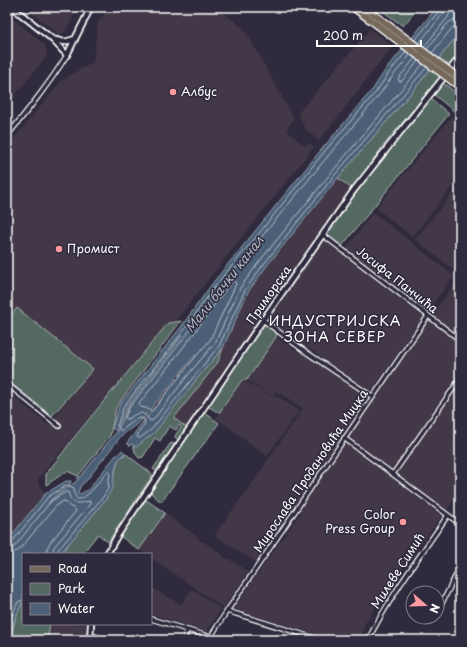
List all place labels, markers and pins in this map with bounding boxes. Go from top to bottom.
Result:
place label: Албус [181,82,217,100]
marker: Албус [168,87,178,97]
place label: Промист [67,239,120,257]
marker: Промист [54,244,64,254]
place label: Color Press Group [325,505,395,537]
marker: Color Press Group [398,517,408,527]

